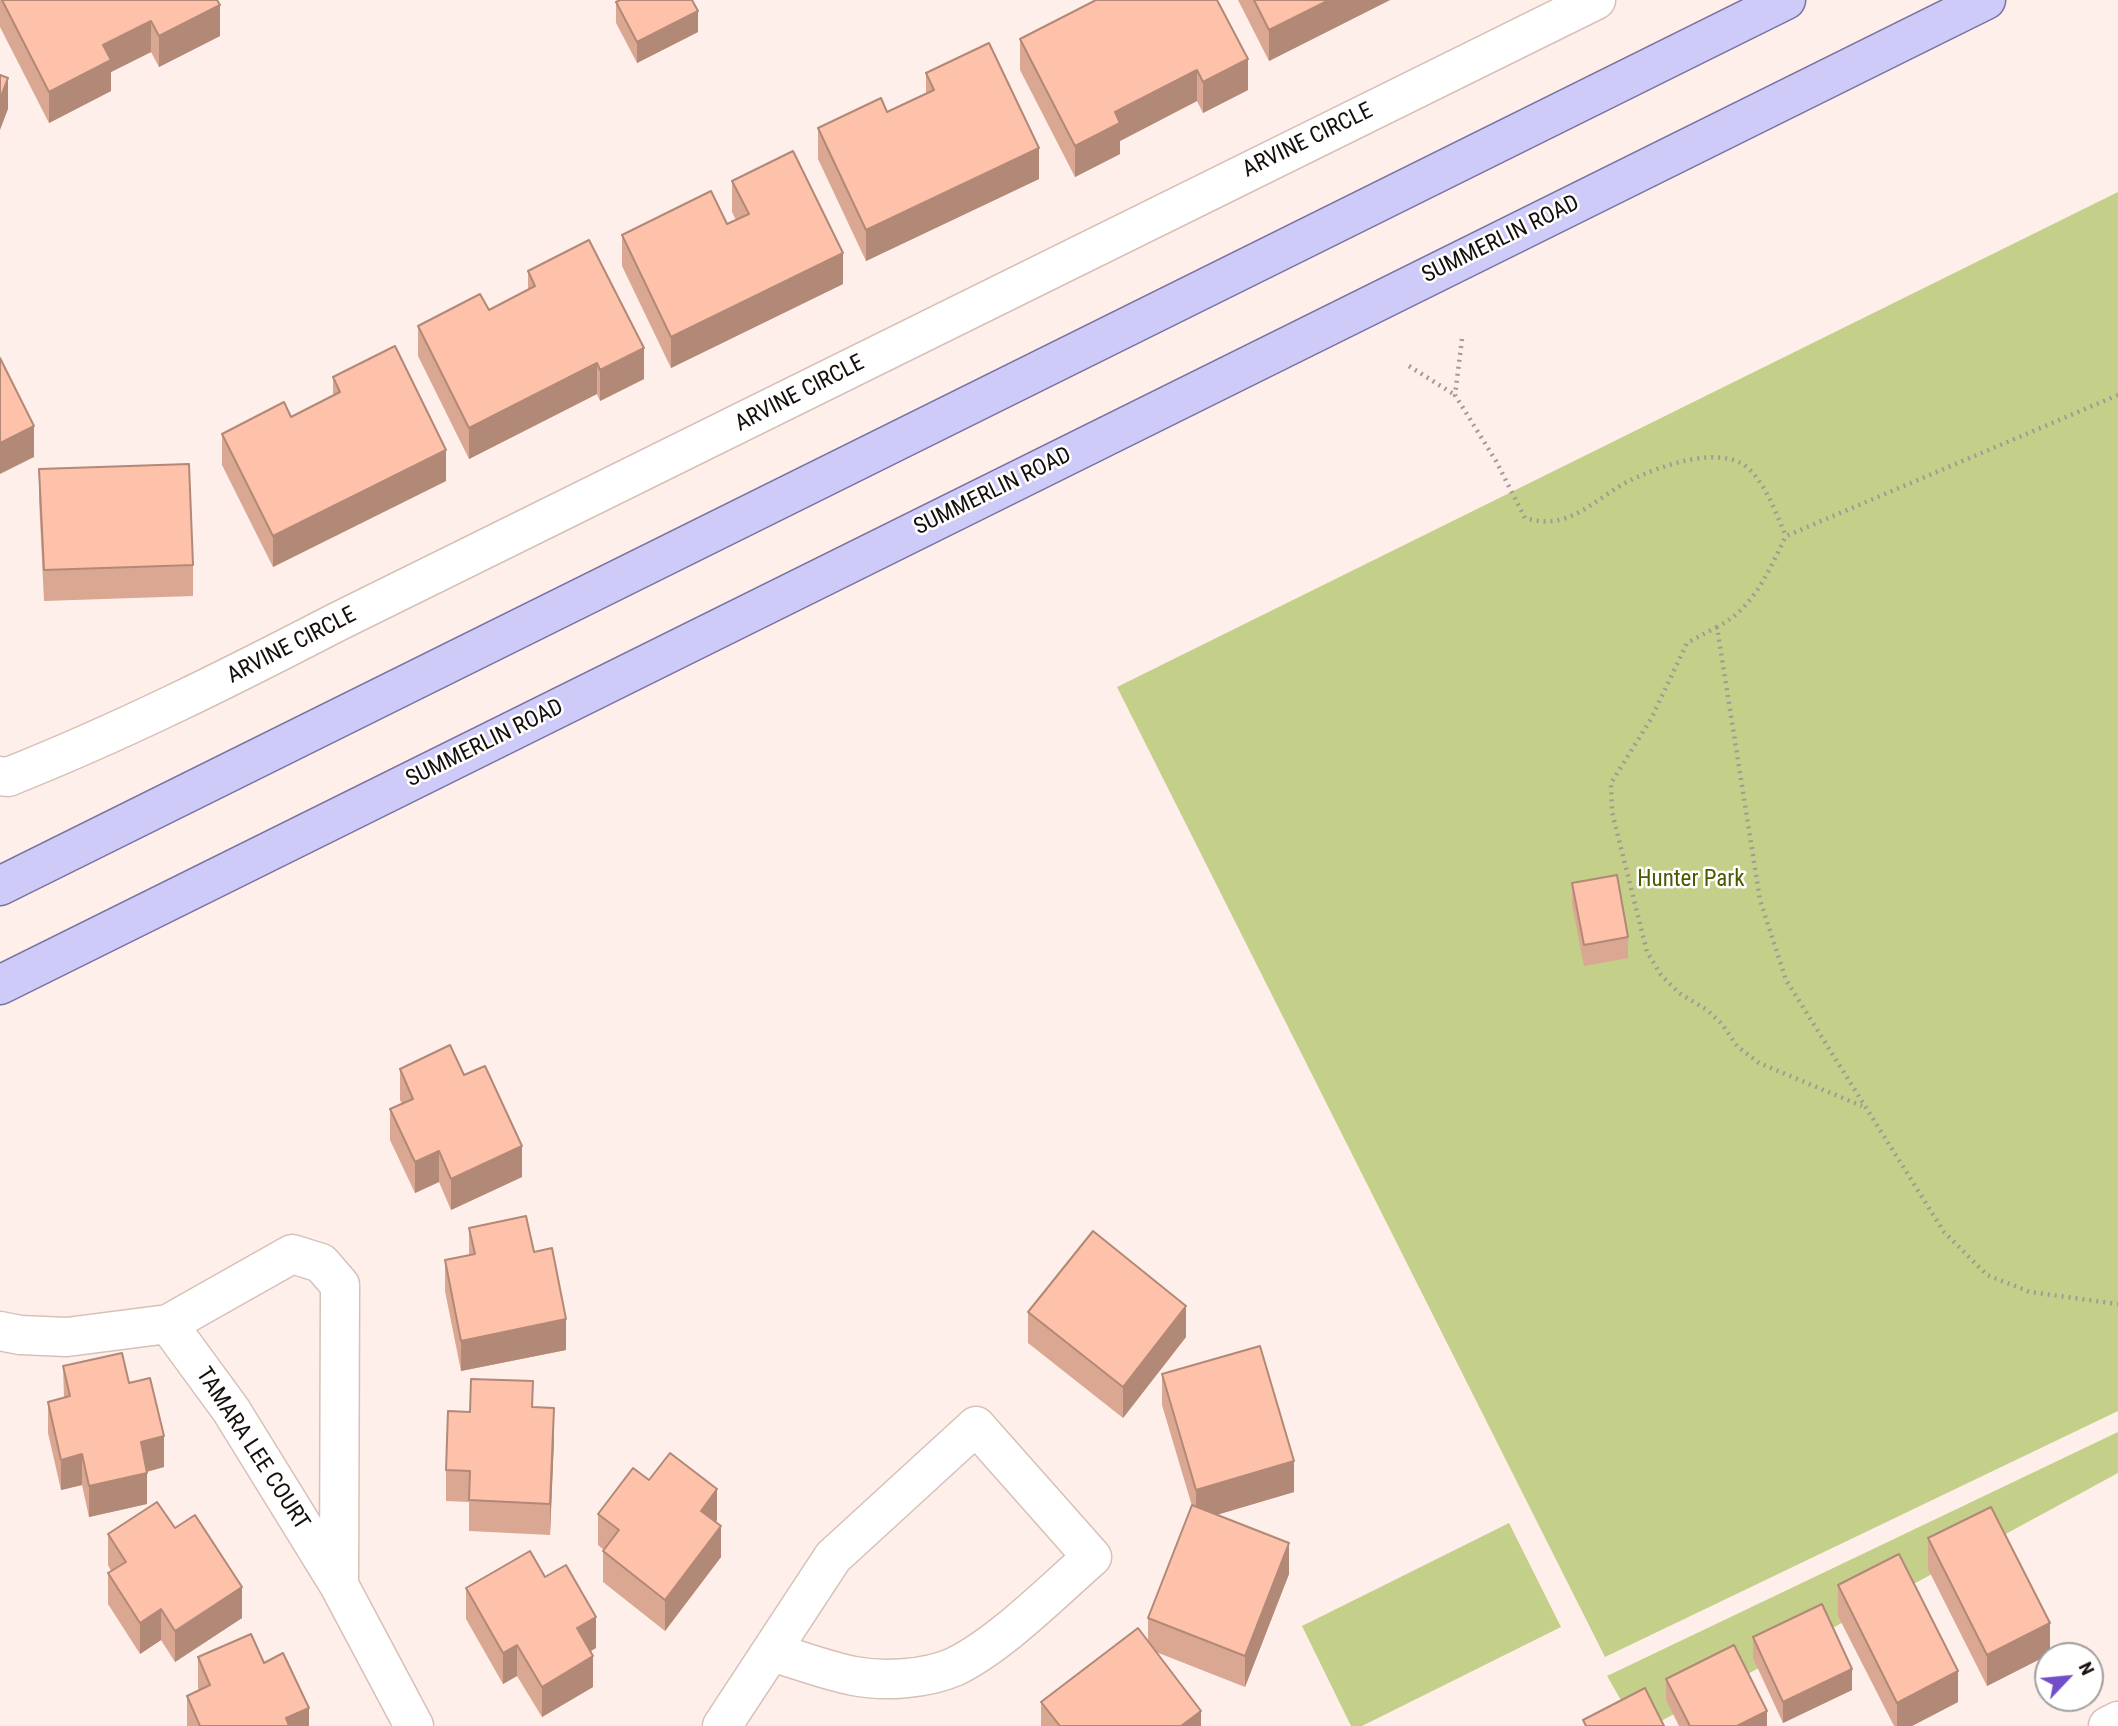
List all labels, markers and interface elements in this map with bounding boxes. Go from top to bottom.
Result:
street label: ARVINE CIRCLE [1238,98,1378,184]
street label: SUMMERLIN ROAD [1418,190,1584,290]
street label: ARVINE CIRCLE [731,350,869,438]
street label: SUMMERLIN ROAD [910,442,1076,542]
street label: ARVINE CIRCLE [223,602,361,690]
street label: SUMMERLIN ROAD [402,694,568,794]
park label: Hunter Park [1637,866,1745,894]
street label: TAMARA LEE COURT [189,1363,315,1535]
north arrow [2034,1642,2104,1712]
text: N [2074,1658,2099,1679]

